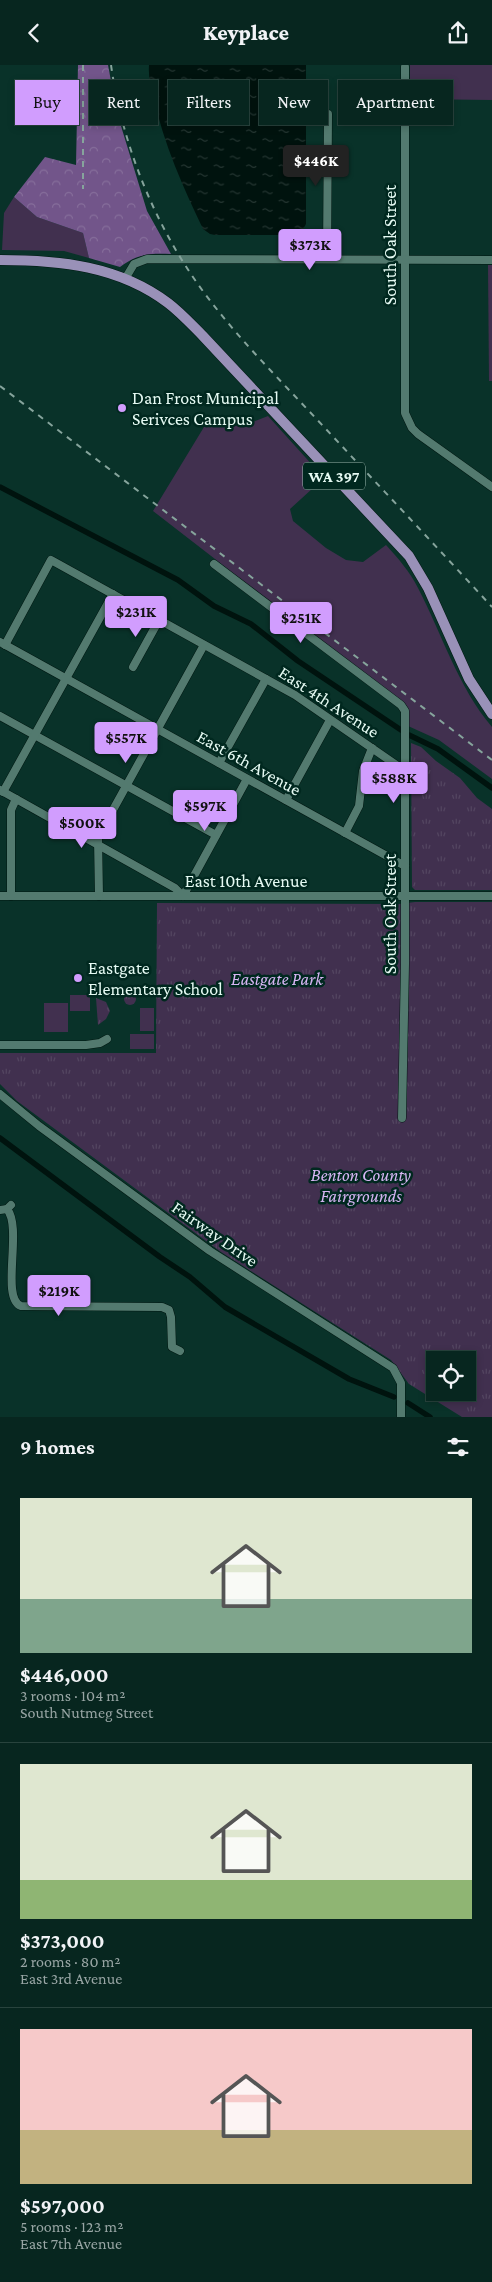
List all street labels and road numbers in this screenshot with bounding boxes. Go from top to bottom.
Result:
street label: South Oak Street [380,184,400,305]
road number: WA 397 [303,463,365,489]
street label: East 4th Avenue [275,662,383,742]
street label: East 6th Avenue [194,726,304,800]
street label: South Oak Street [380,853,400,974]
street label: East 10th Avenue [185,871,307,891]
street label: Fairway Drive [168,1197,262,1271]

